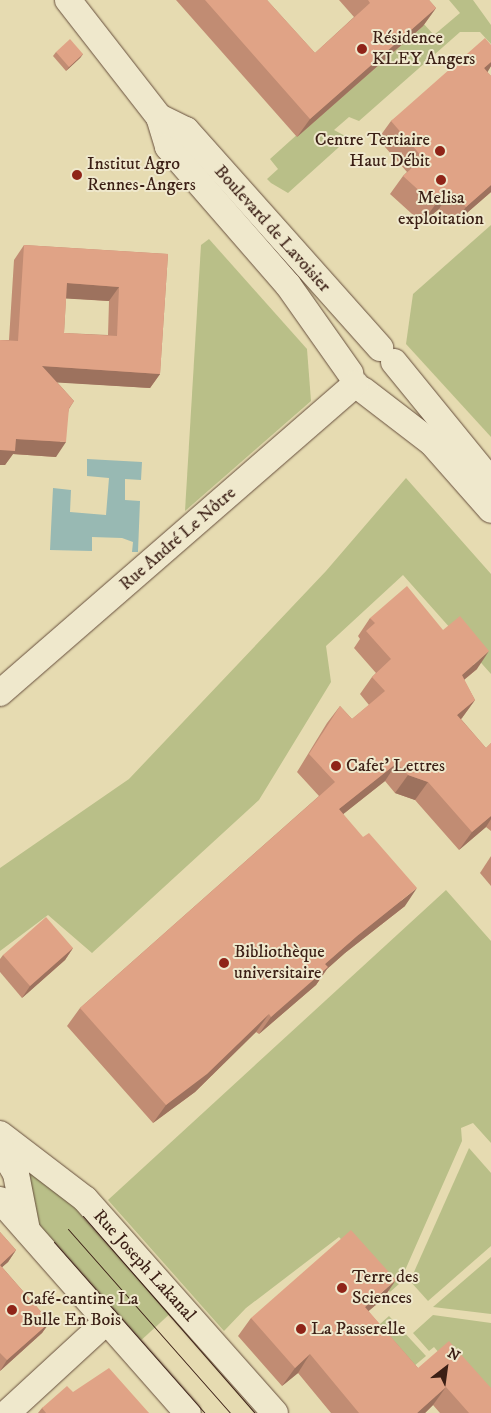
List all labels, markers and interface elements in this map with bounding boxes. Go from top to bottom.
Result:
place label: Résidence KLEY Angers [372,28,475,70]
marker: Résidence KLEY Angers [356,43,368,55]
place label: Centre Tertiaire Haut Débit [315,130,430,172]
marker: Centre Tertiaire Haut Débit [434,145,446,157]
place label: Institut Agro Rennes-Angers [87,154,196,196]
street label: Boulevard de Lavoisier [209,161,335,297]
marker: Institut Agro Rennes-Angers [71,169,83,181]
marker: Melisa exploitation [435,174,447,186]
place label: Melisa exploitation [398,188,484,230]
street label: Rue André Le Nôtre [115,483,241,595]
place label: Cafet’ Lettres [346,755,445,777]
marker: Cafet’ Lettres [330,760,342,772]
place label: Bibliothèque universitaire [234,942,325,984]
marker: Bibliothèque universitaire [218,957,230,969]
street label: Rue Joseph Lakanal [88,1206,200,1326]
place label: Terre des Sciences [352,1267,418,1310]
marker: Terre des Sciences [336,1282,348,1294]
place label: Café-cantine La Bulle En Bois [22,1289,138,1332]
marker: Café-cantine La Bulle En Bois [6,1304,18,1316]
place label: La Passerelle [311,1318,405,1340]
marker: La Passerelle [295,1323,307,1335]
north arrow [421,1343,471,1393]
text: N [444,1344,463,1366]

